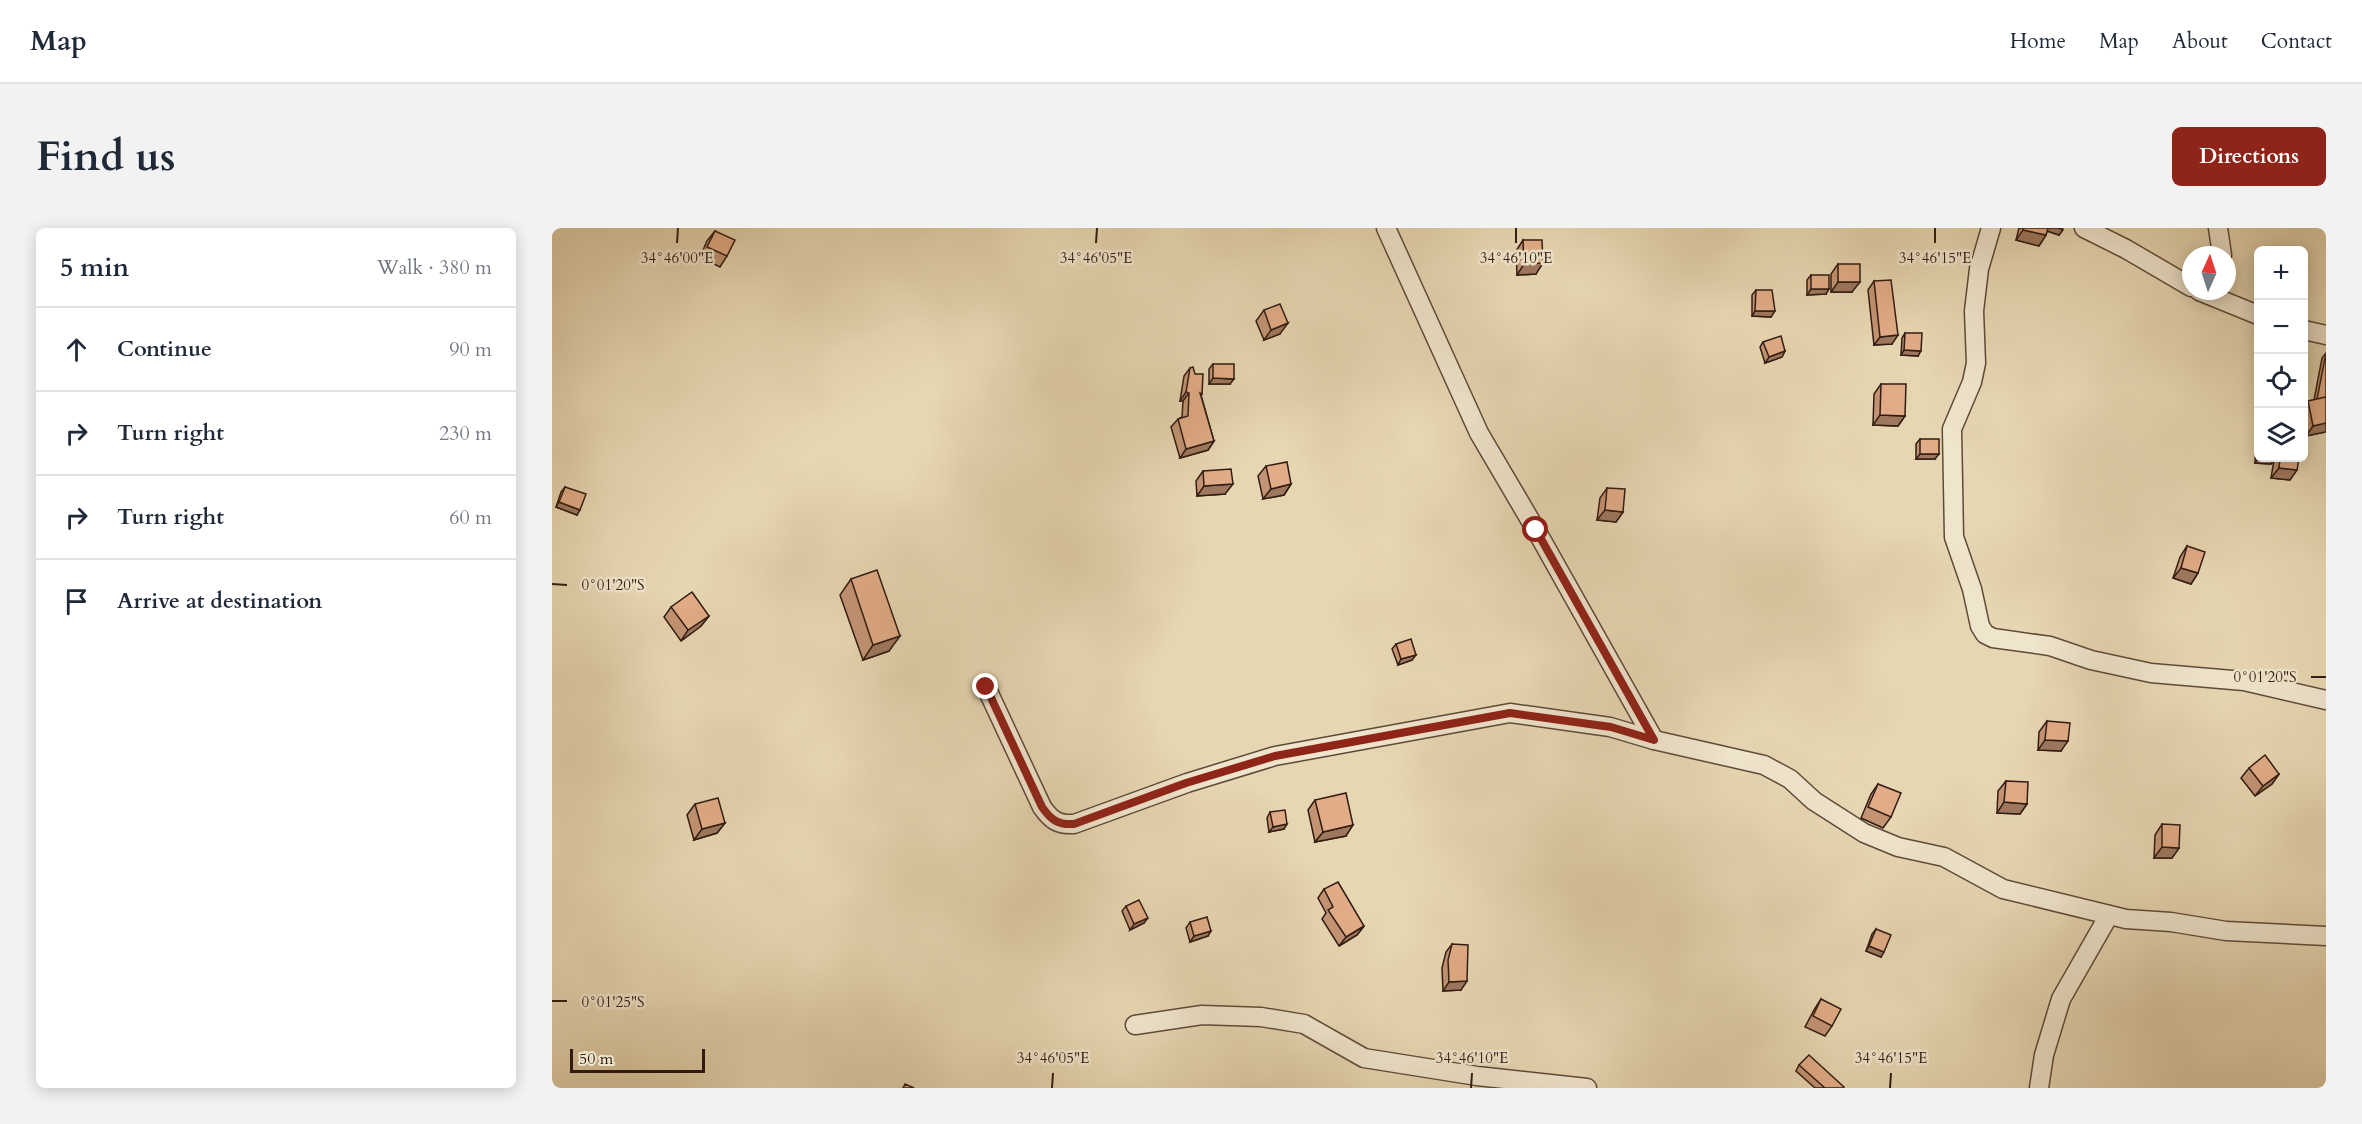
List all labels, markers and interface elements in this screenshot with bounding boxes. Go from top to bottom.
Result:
text: Map [30,22,87,60]
text: Home [2010,27,2066,56]
text: Map [2099,27,2139,56]
text: About [2172,27,2228,56]
text: Contact [2261,27,2332,56]
button: Directions [2172,127,2326,186]
text: Find us [36,128,176,185]
north arrow [2182,246,2236,300]
map controls [2254,246,2308,462]
button: + [2254,246,2308,300]
text: 34°46'00"E [641,248,713,268]
text: 34°46'05"E [1060,248,1132,268]
text: 34°46'10"E [1480,248,1552,268]
text: 34°46'15"E [1899,248,1971,268]
text: 5 min [60,250,129,285]
text: Walk · 380 m [377,254,492,281]
button: − [2254,300,2308,354]
icon: ahead [60,333,93,366]
text: Continue [117,334,212,364]
text: 90 m [449,336,492,363]
button: locate [2254,354,2308,408]
button: layers [2254,408,2308,462]
icon: right [60,417,93,450]
text: Turn right [117,418,224,448]
text: 230 m [439,420,492,447]
icon: right [60,501,93,534]
text: Turn right [117,502,224,532]
text: 60 m [449,504,492,531]
route start [1522,516,1548,542]
text: 0°01'20"S [581,575,645,595]
icon: arrive [60,585,93,618]
text: Arrive at destination [117,586,322,616]
text: 0°01'20"S [2233,667,2297,687]
route end [972,673,998,699]
text: 0°01'25"S [581,992,645,1012]
scale bar [570,1046,705,1074]
text: 50 m [579,1048,613,1070]
text: 34°46'05"E [1017,1048,1089,1068]
text: 34°46'10"E [1436,1048,1508,1068]
text: 34°46'15"E [1855,1048,1927,1068]

